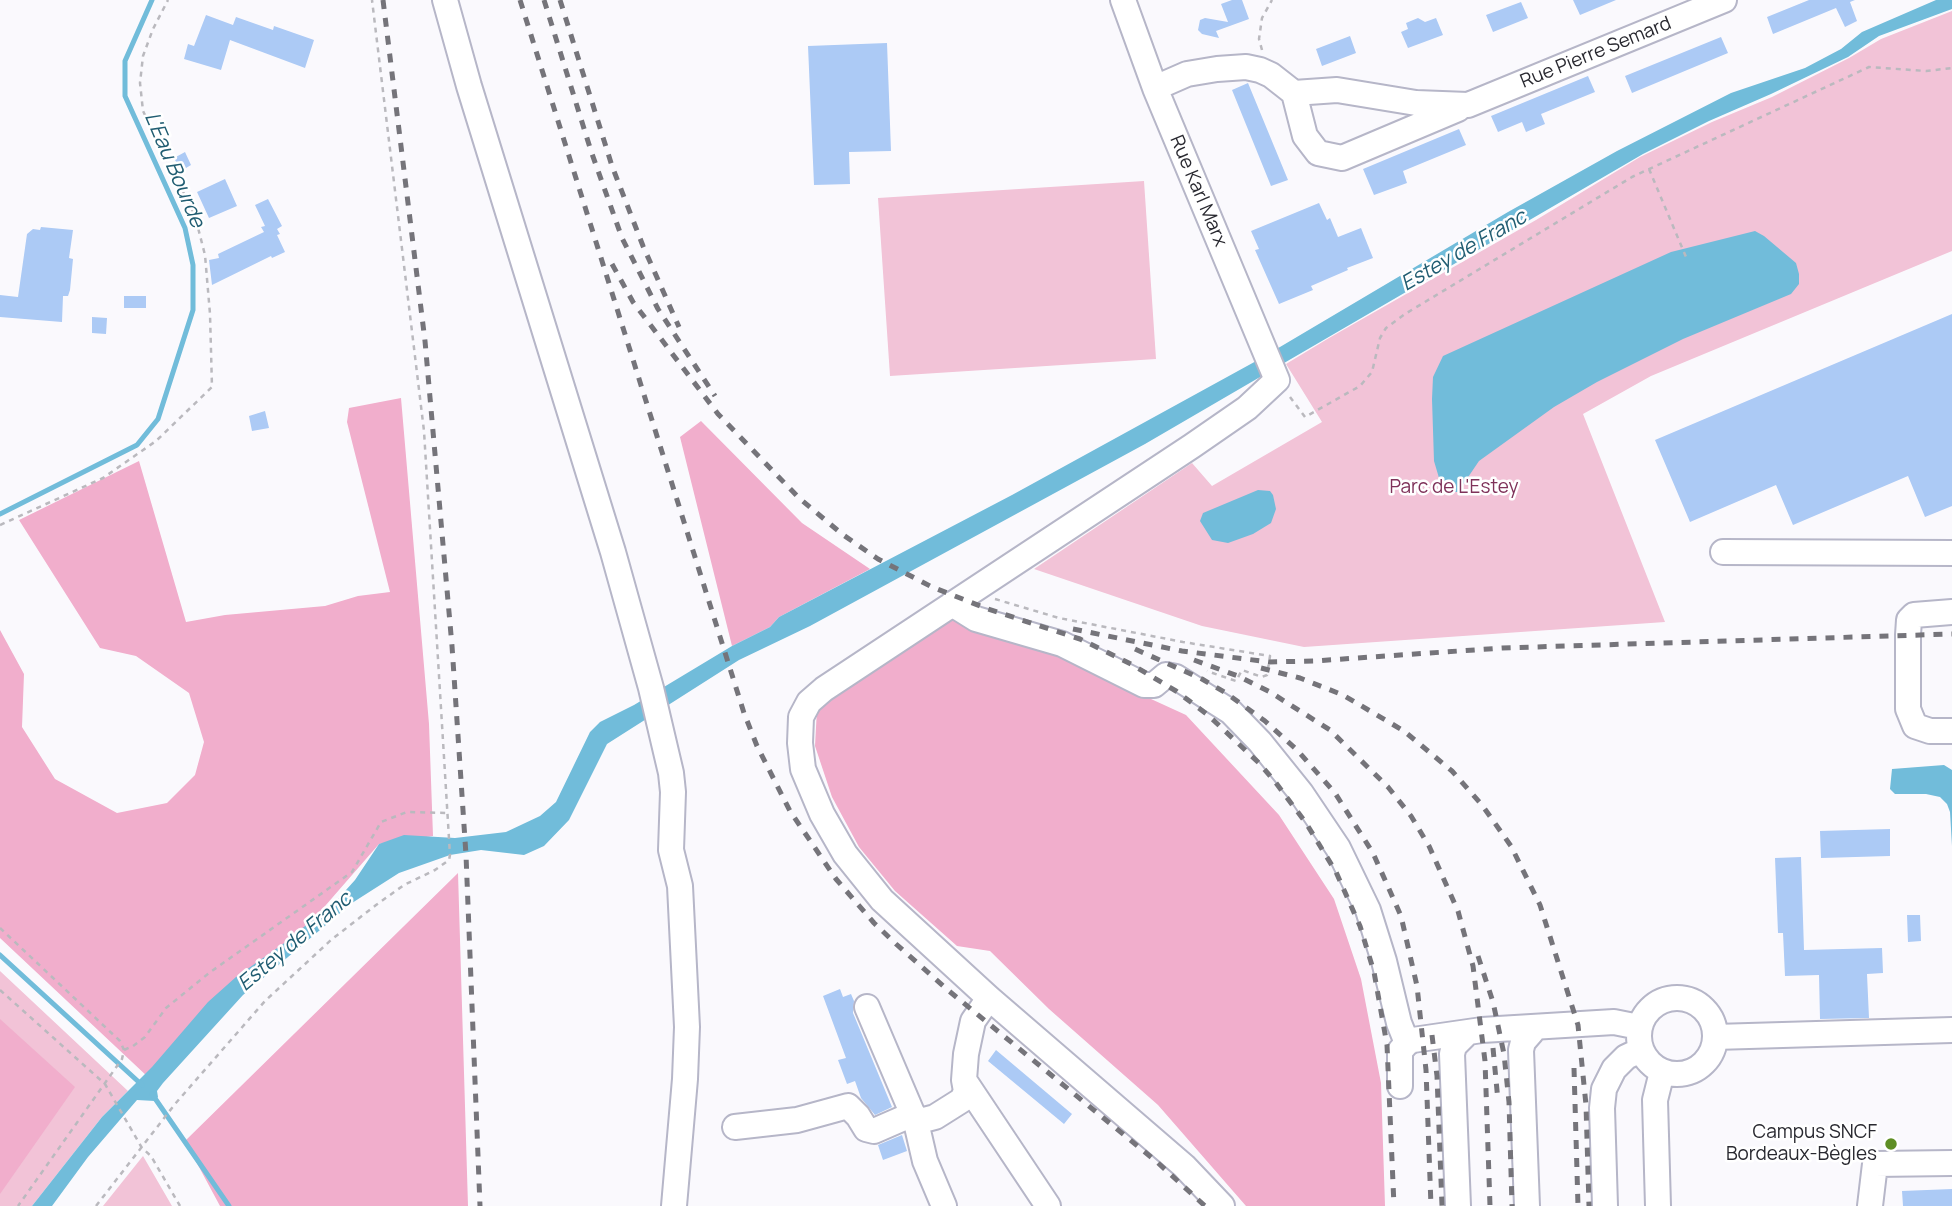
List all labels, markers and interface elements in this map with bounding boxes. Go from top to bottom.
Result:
street label: Rue Pierre Semard [1517,12,1675,94]
water label: L'Eau Bourde [138,109,210,231]
street label: Rue Karl Marx [1164,132,1232,250]
water label: Estey de Franc [1397,205,1531,297]
park label: Parc de L'Estey [1389,477,1519,499]
water label: Estey de Franc [233,887,357,997]
place label: Campus SNCF Bordeaux-Bègles [1726,1122,1877,1166]
marker: Campus SNCF Bordeaux-Bègles [1883,1136,1899,1152]

